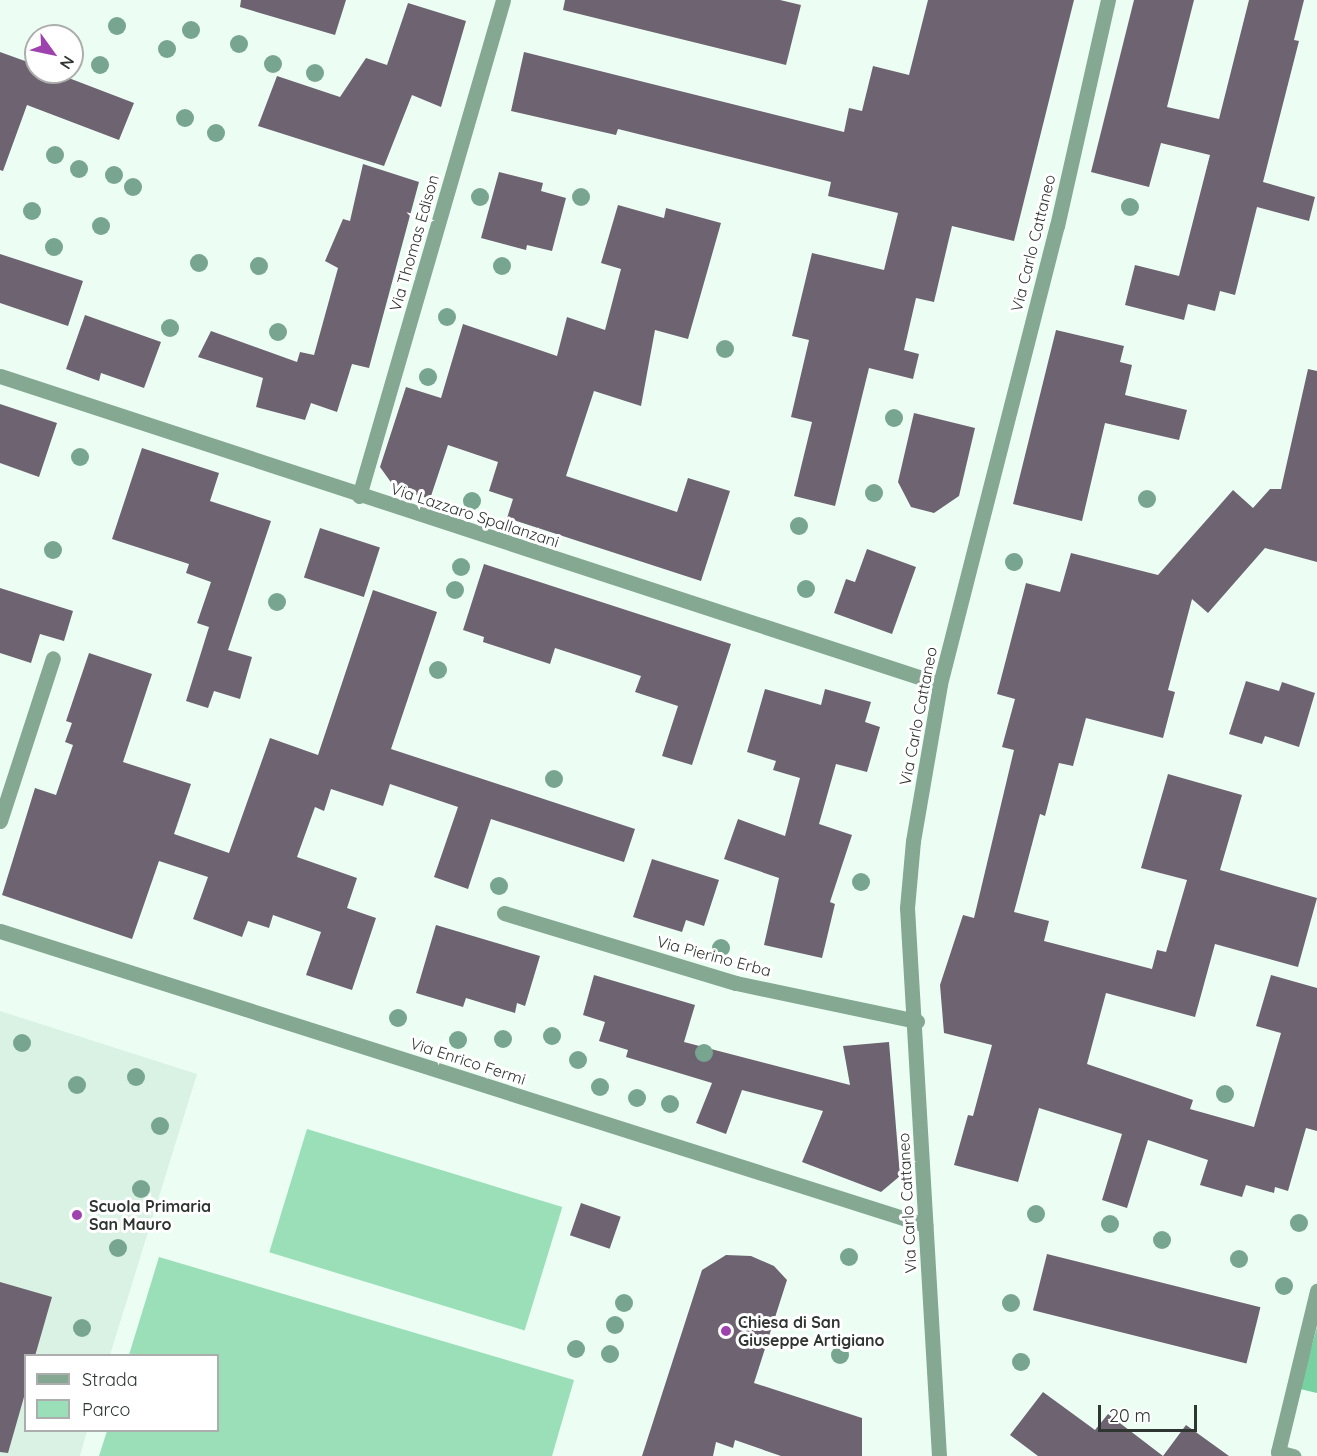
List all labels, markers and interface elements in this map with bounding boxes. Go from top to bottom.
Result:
north arrow [24,24,84,84]
text: N [56,52,79,73]
street label: Via Thomas Edison [385,172,443,314]
street label: Via Carlo Cattaneo [1007,172,1059,314]
street label: Via Lazzaro Spallanzani [388,479,562,551]
street label: Via Carlo Cattaneo [895,645,941,787]
street label: Via Pierino Erba [655,932,773,980]
street label: Via Enrico Fermi [408,1033,528,1089]
street label: Via Carlo Cattaneo [894,1132,920,1274]
place label: Scuola Primaria San Mauro [89,1196,211,1234]
marker: Scuola Primaria San Mauro [70,1208,84,1222]
place label: Chiesa di San Giuseppe Artigiano [738,1312,885,1350]
marker: Chiesa di San Giuseppe Artigiano [719,1324,733,1338]
legend [24,1354,219,1432]
text: Strada [82,1368,138,1391]
scale bar [1101,1393,1200,1431]
text: Parco [82,1398,130,1421]
text: 20 m [1109,1404,1151,1427]

